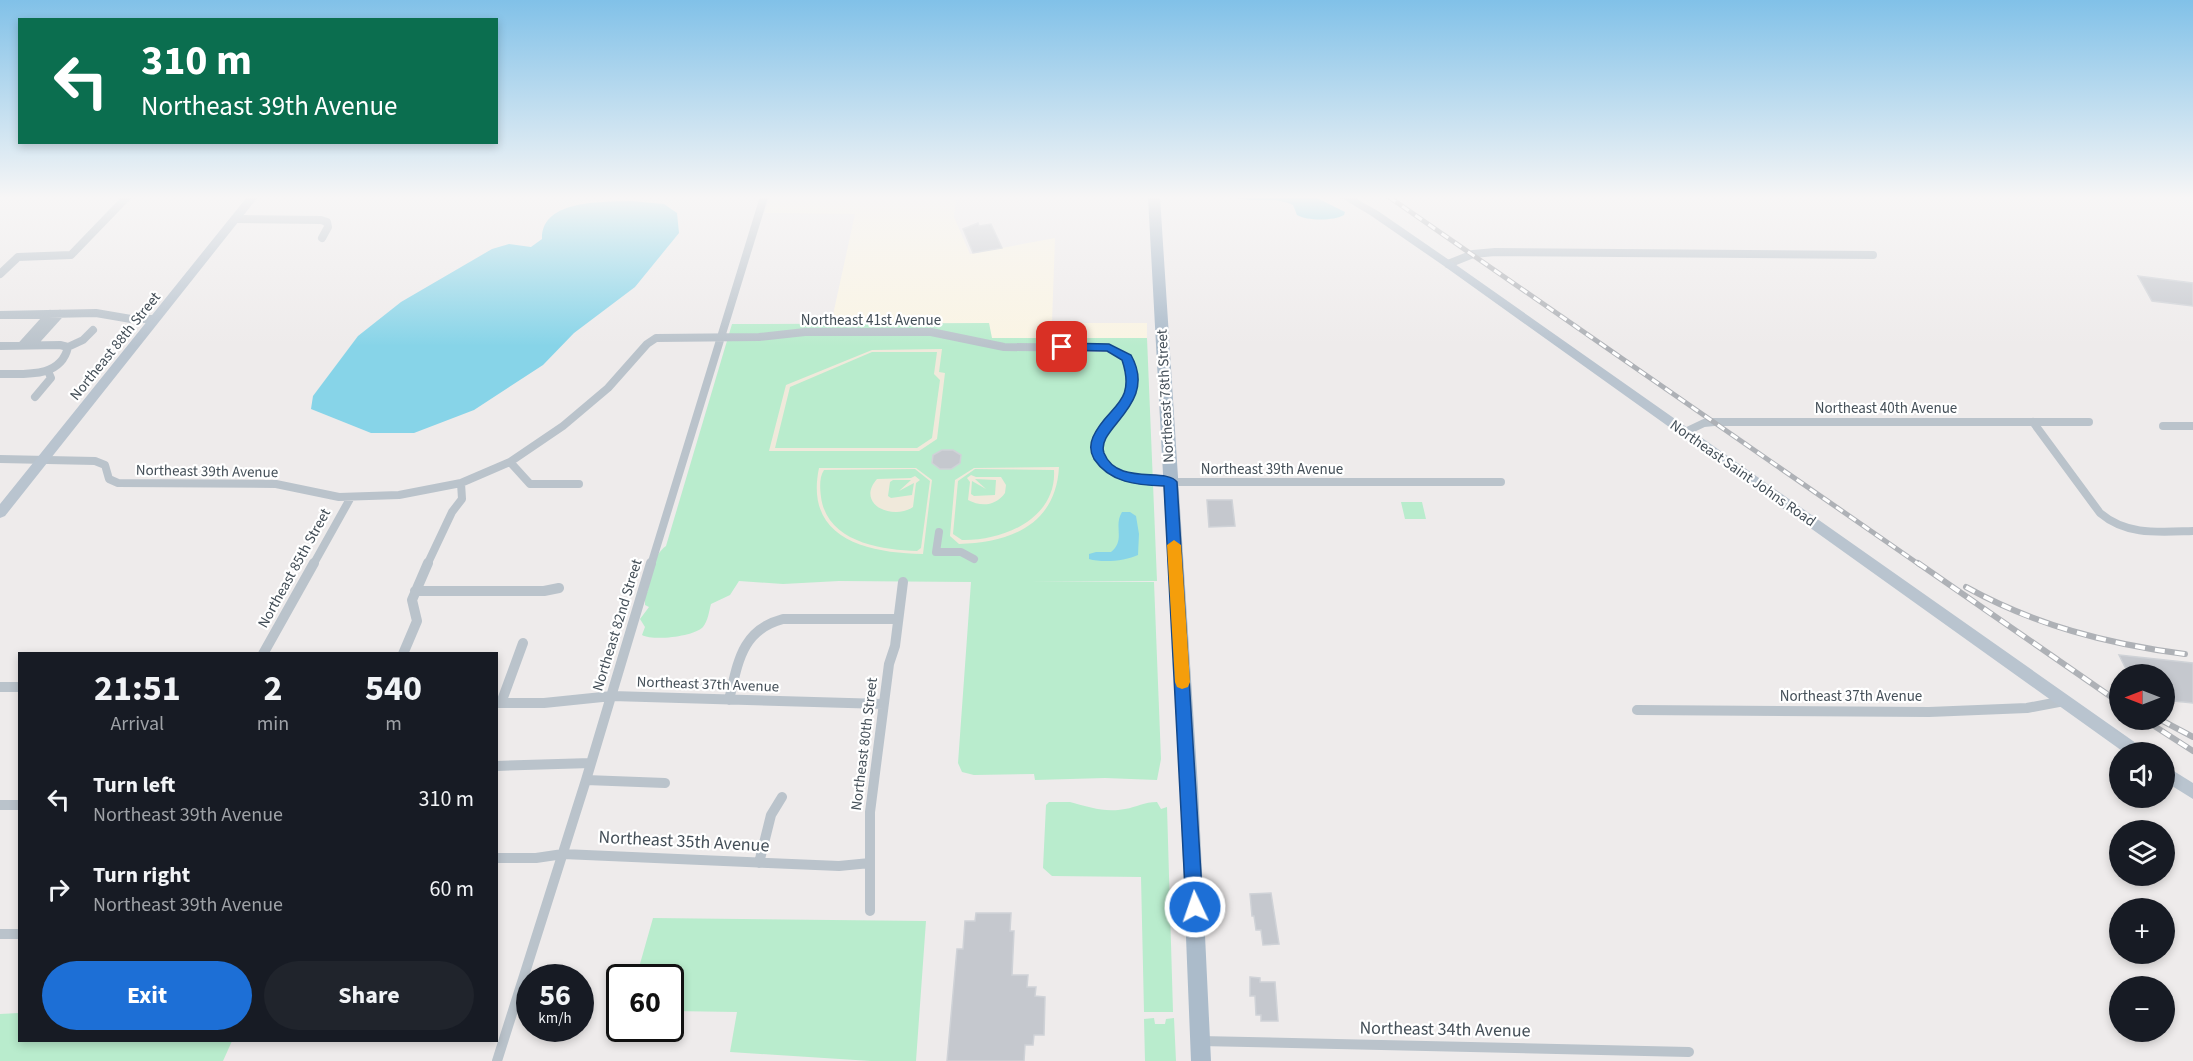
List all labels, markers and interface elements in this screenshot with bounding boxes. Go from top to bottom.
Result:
text: 310 m [141,31,252,91]
icon: left [42,42,120,120]
text: Northeast 39th Avenue [141,87,397,126]
street label: Northeast 88th Street [65,288,166,405]
street label: Northeast 41st Avenue [801,310,941,331]
pin [1036,321,1087,372]
street label: Northeast 78th Street [1152,329,1179,463]
icon: arrive [1045,330,1078,363]
street label: Northeast 40th Avenue [1815,398,1957,419]
street label: Northeast Saint Johns Road [1666,415,1820,532]
street label: Northeast 39th Avenue [1201,459,1343,480]
street label: Northeast 39th Avenue [136,460,278,483]
street label: Northeast 85th Street [253,505,336,632]
street label: Northeast 82nd Street [587,557,648,694]
text: 21:51 [94,663,181,714]
text: 2 [263,663,282,714]
text: 540 [365,663,422,714]
north arrow [2109,664,2175,730]
map controls [2109,664,2175,1042]
street label: Northeast 37th Avenue [636,672,780,697]
street label: Northeast 80th Street [846,676,883,812]
street label: Northeast 37th Avenue [1780,686,1922,707]
text: Arrival [110,710,164,738]
text: min [257,710,289,738]
text: m [385,710,402,738]
button: sound [2109,742,2175,808]
text: Turn left [93,769,175,801]
icon: left [42,783,75,816]
text: 310 m [419,783,474,815]
text: Northeast 39th Avenue [93,801,283,829]
button: layers [2109,820,2175,886]
street label: Northeast 35th Avenue [598,825,770,858]
text: Turn right [93,859,190,891]
icon: right [42,873,75,906]
text: 60 m [429,873,474,905]
position arrow [1163,875,1227,939]
text: Northeast 39th Avenue [93,891,283,919]
button: + [2109,898,2175,964]
button: Exit [42,961,252,1030]
button: Share [264,961,474,1030]
speed limit sign: 60 [606,964,684,1042]
text: 56 [539,974,571,1017]
button: − [2109,976,2175,1042]
text: km/h [538,1008,572,1029]
street label: Northeast 34th Avenue [1359,1016,1531,1043]

